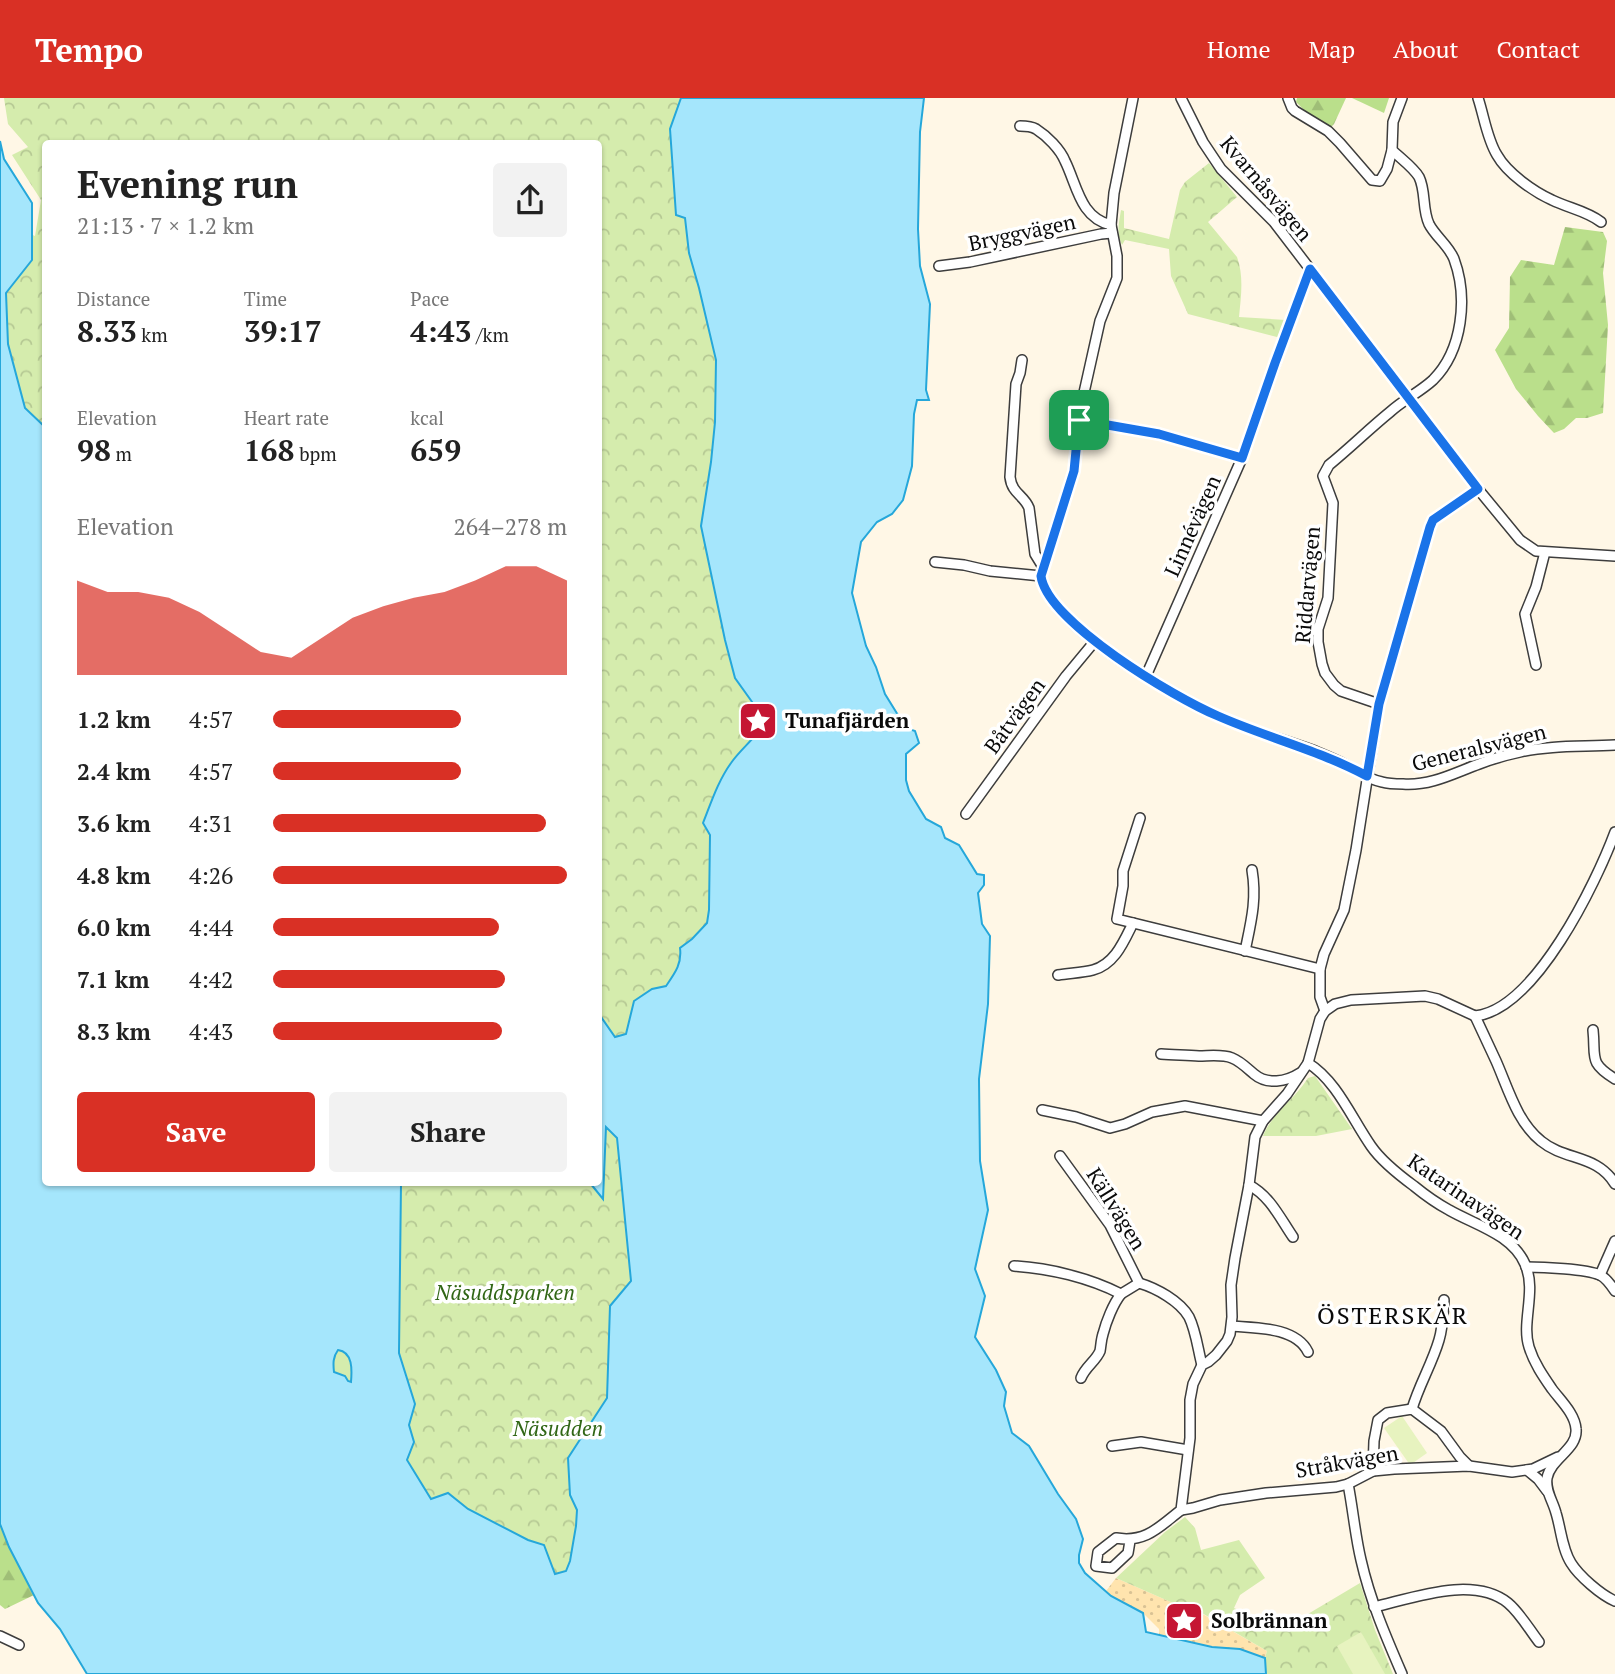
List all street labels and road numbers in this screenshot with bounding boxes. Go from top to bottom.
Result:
street label: Kvarnåsvägen [1215,130,1319,247]
street label: Bryggvägen [966,207,1079,257]
street label: Linnévägen [1157,470,1227,581]
street label: Riddarvägen [1288,525,1326,645]
street label: Båtvägen [977,672,1051,759]
street label: Generalsvägen [1409,717,1549,777]
street label: Katarinavägen [1403,1147,1531,1246]
street label: Källvägen [1081,1162,1153,1255]
street label: Stråkvägen [1293,1438,1401,1484]

